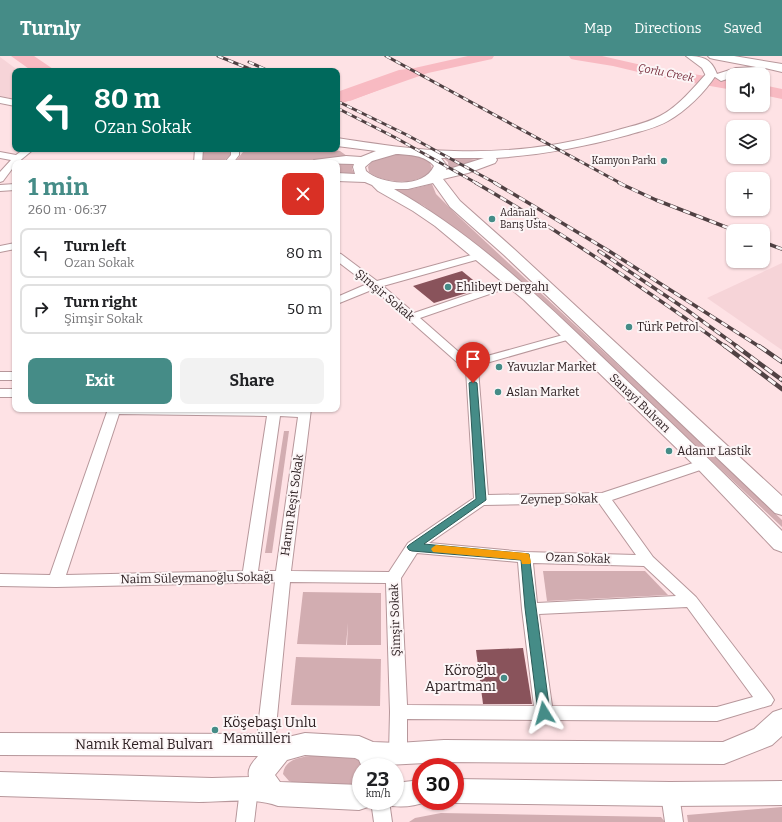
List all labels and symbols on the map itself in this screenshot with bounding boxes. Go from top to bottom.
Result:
water label: Çorlu Creek [637,61,696,85]
place label: Kamyon Parkı [592,155,656,167]
marker: Kamyon Parkı [659,156,669,166]
place label: Adanalı Barış Usta [500,207,547,231]
marker: Adanalı Barış Usta [487,214,497,224]
street label: Şimşir Sokak [353,266,418,324]
place label: Ehlibeyt Dergahı [456,280,549,294]
marker: Ehlibeyt Dergahı [443,282,453,292]
place label: Türk Petrol [637,320,699,334]
marker: Türk Petrol [624,322,634,332]
pin [456,342,490,383]
place label: Yavuzlar Market [507,360,597,374]
marker: Yavuzlar Market [494,362,504,372]
street label: Sanayi Bulvarı [607,370,674,436]
place label: Aslan Market [506,385,580,399]
marker: Aslan Market [493,387,503,397]
place label: Adanır Lastik [677,444,751,458]
marker: Adanır Lastik [664,446,674,456]
street label: Harun Reşit Sokak [278,453,306,557]
street label: Zeynep Sokak [520,491,598,507]
street label: Ozan Sokak [545,550,611,566]
street label: Naim Süleymanoğlu Sokağı [120,570,274,586]
street label: Şimşir Sokak [387,583,403,657]
place label: Köroğlu Apartmanı [425,662,496,695]
marker: Köroğlu Apartmanı [499,673,509,683]
position arrow [523,692,565,734]
place label: Köşebaşı Unlu Mamülleri [223,714,317,747]
marker: Köşebaşı Unlu Mamülleri [210,725,220,735]
street label: Namık Kemal Bulvarı [75,736,213,753]
speed limit sign: 30 [412,758,464,810]

